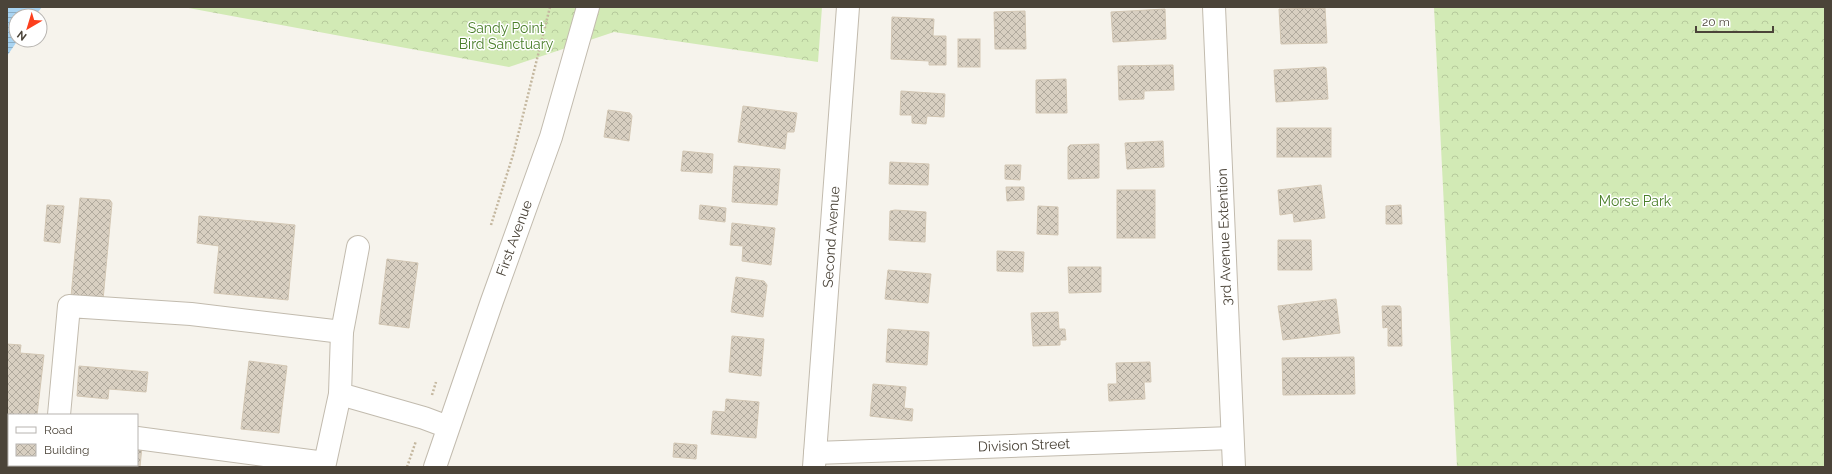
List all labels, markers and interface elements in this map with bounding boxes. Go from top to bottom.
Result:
north arrow [8,8,48,48]
scale bar [1696,8,1773,34]
text: 20 m [1702,15,1730,29]
park label: Sandy Point Bird Sanctuary [459,20,554,52]
text: N [15,28,29,43]
street label: 3rd Avenue Extention [1214,168,1234,306]
street label: Second Avenue [819,186,843,288]
park label: Morse Park [1599,193,1672,209]
street label: First Avenue [493,198,535,278]
legend [8,414,138,466]
text: Road [44,423,73,437]
street label: Division Street [978,435,1071,455]
text: Building [44,443,90,457]

